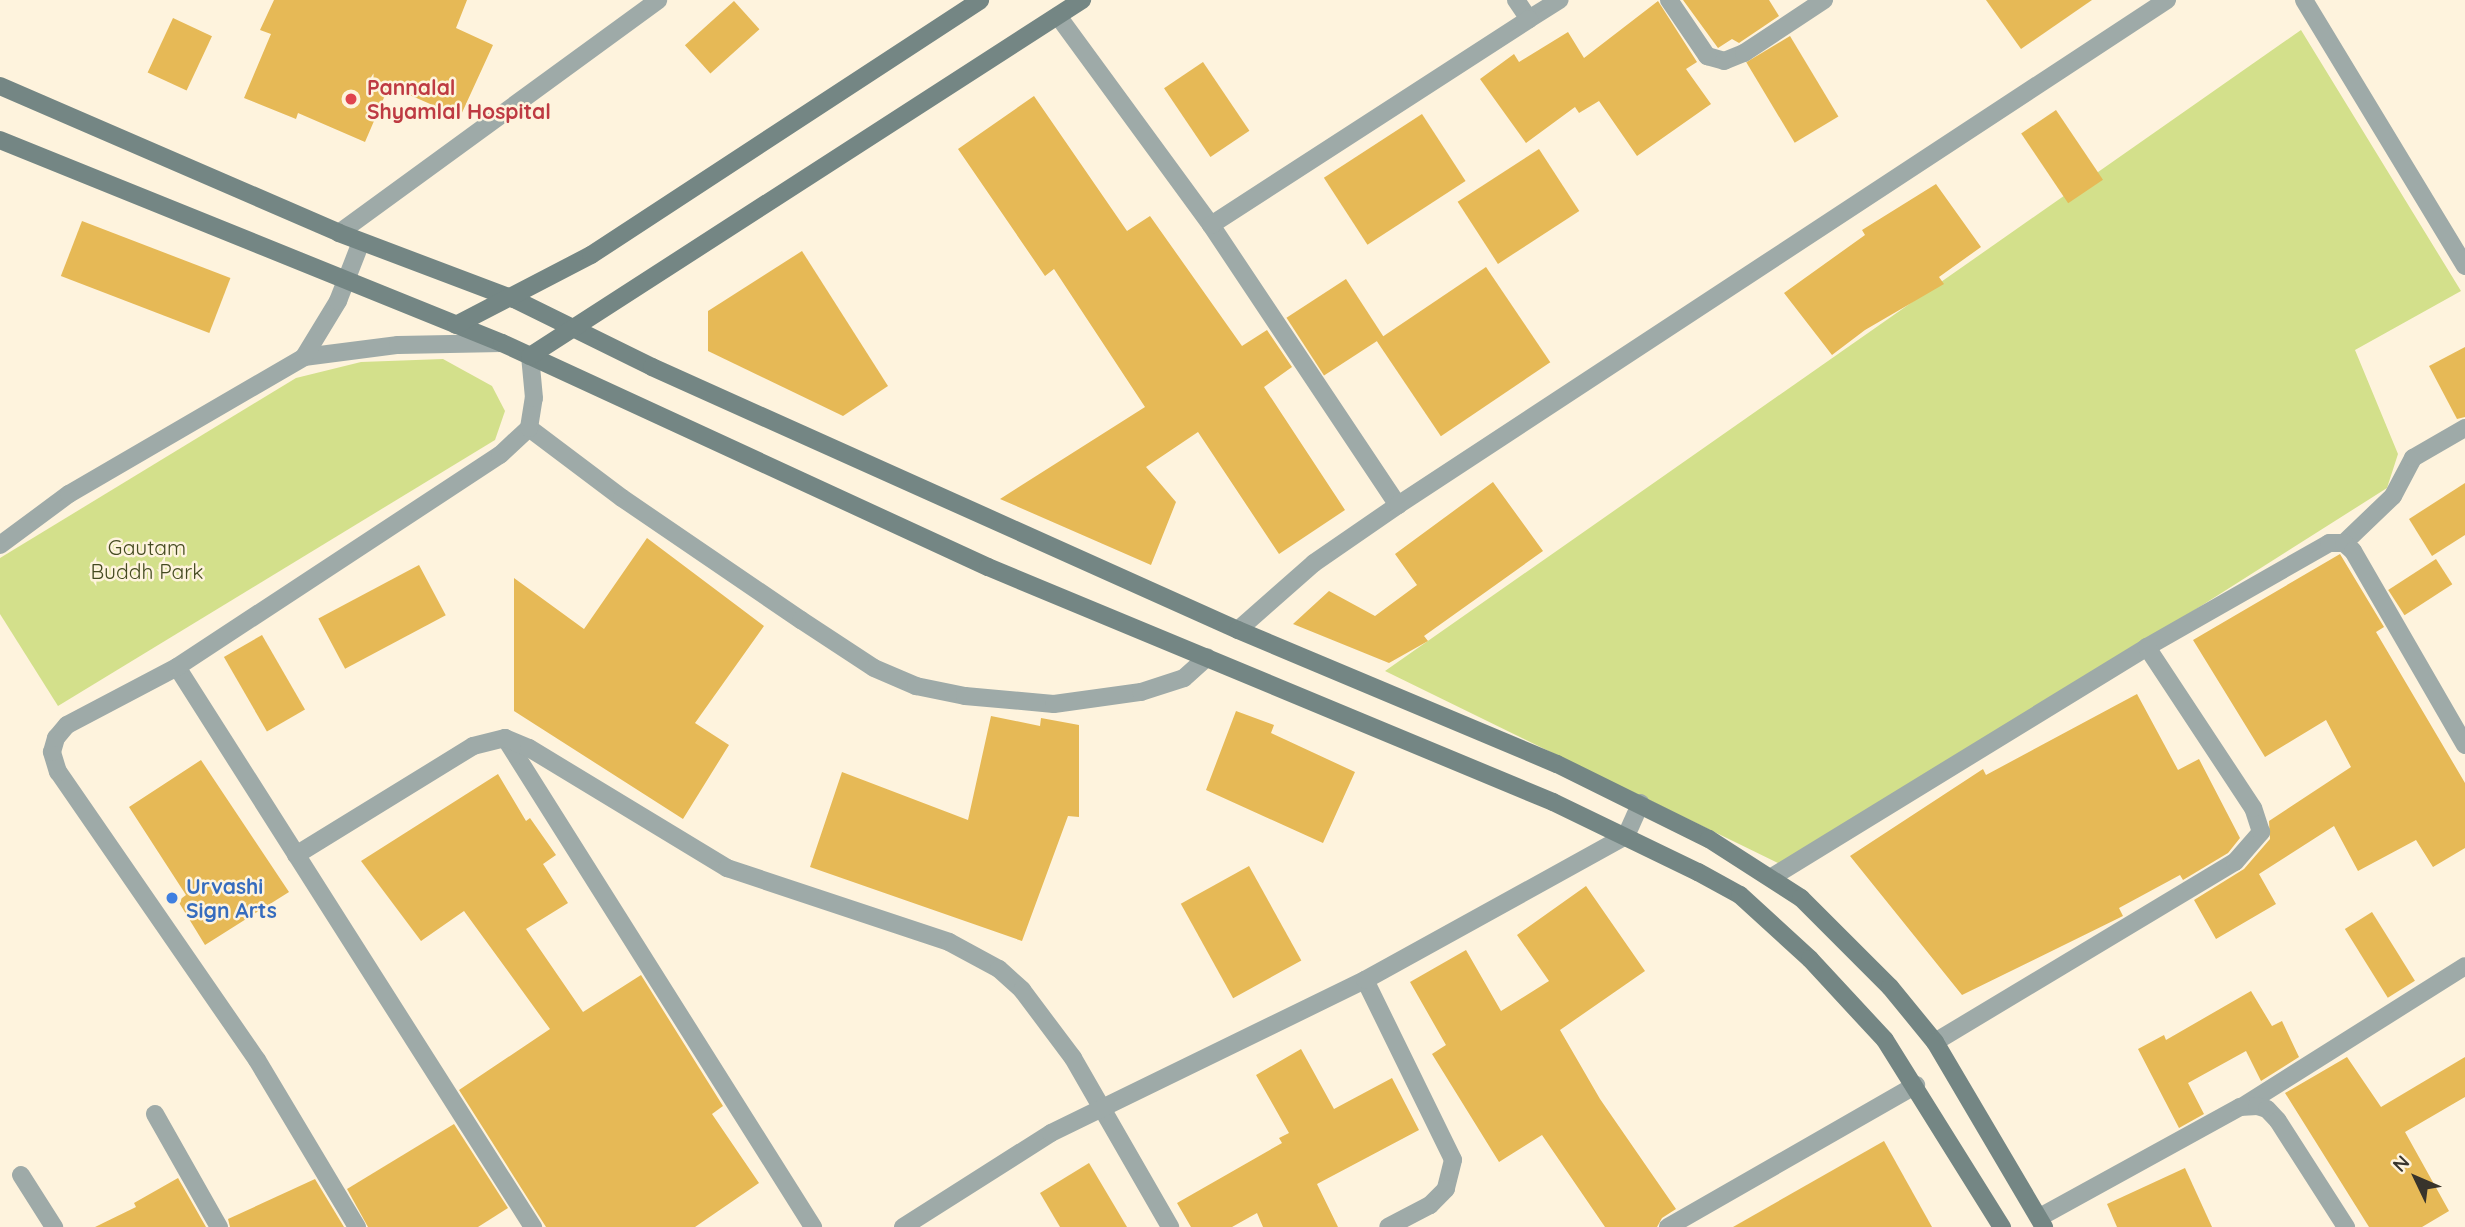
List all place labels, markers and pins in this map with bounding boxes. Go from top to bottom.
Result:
place label: Pannalal Shyamlal Hospital [367,74,551,124]
marker: Pannalal Shyamlal Hospital [341,89,361,109]
place label: Urvashi Sign Arts [186,873,277,923]
marker: Urvashi Sign Arts [164,890,180,906]

